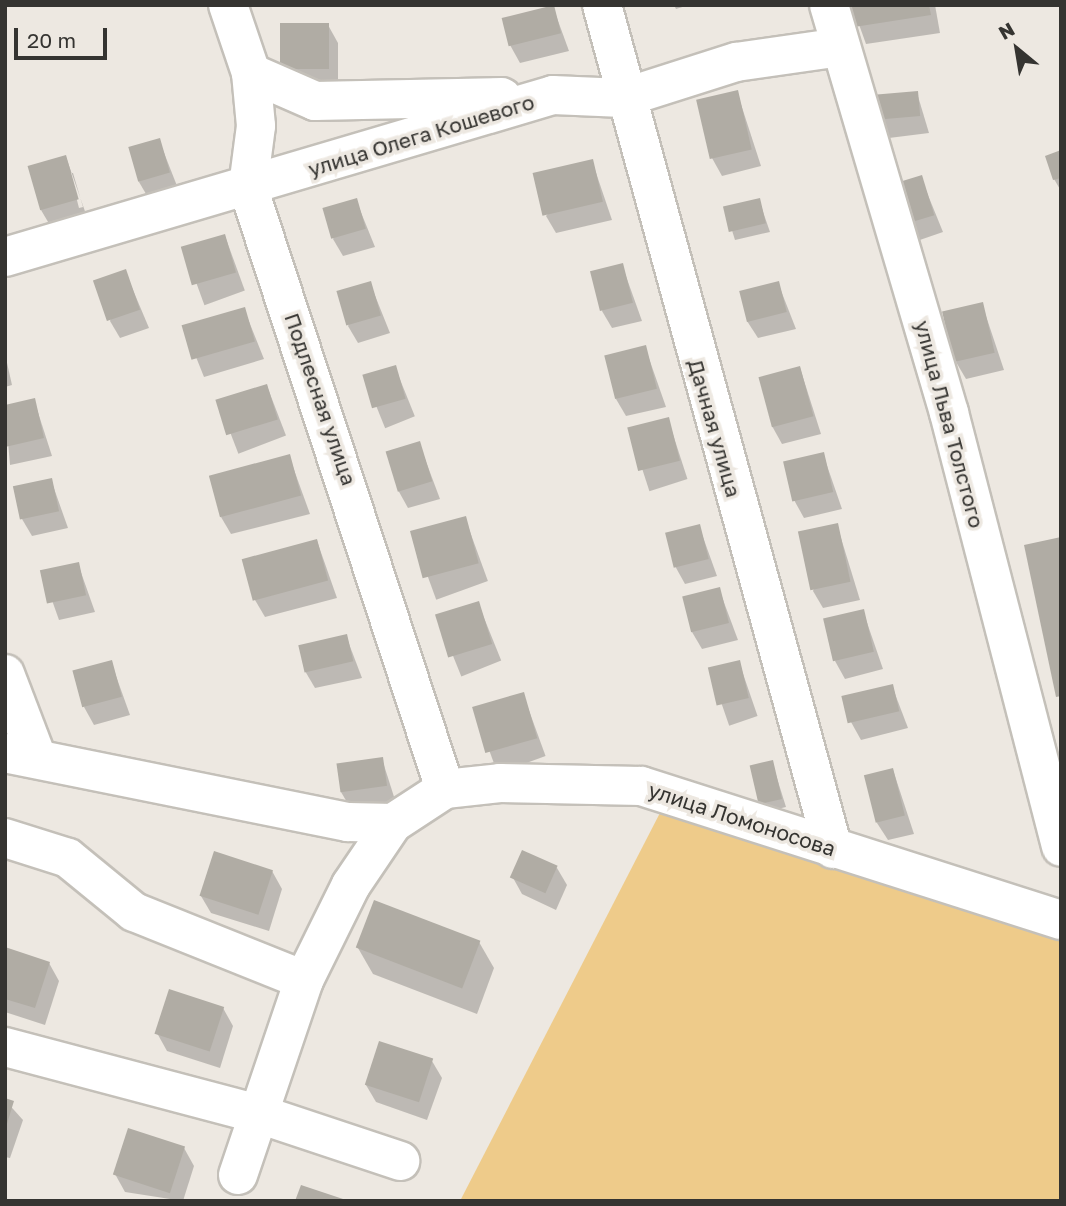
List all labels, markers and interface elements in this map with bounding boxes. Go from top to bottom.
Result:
scale bar [18,14,110,58]
north arrow [982,14,1052,84]
text: N [994,17,1018,44]
text: 20 m [27,27,76,53]
street label: улица Олега Кошевого [305,89,537,181]
street label: Подлесная улица [280,310,362,488]
street label: улица Льва Толстого [910,317,990,531]
street label: Дачная улица [683,356,747,500]
street label: улица Ломоносова [645,777,839,861]

